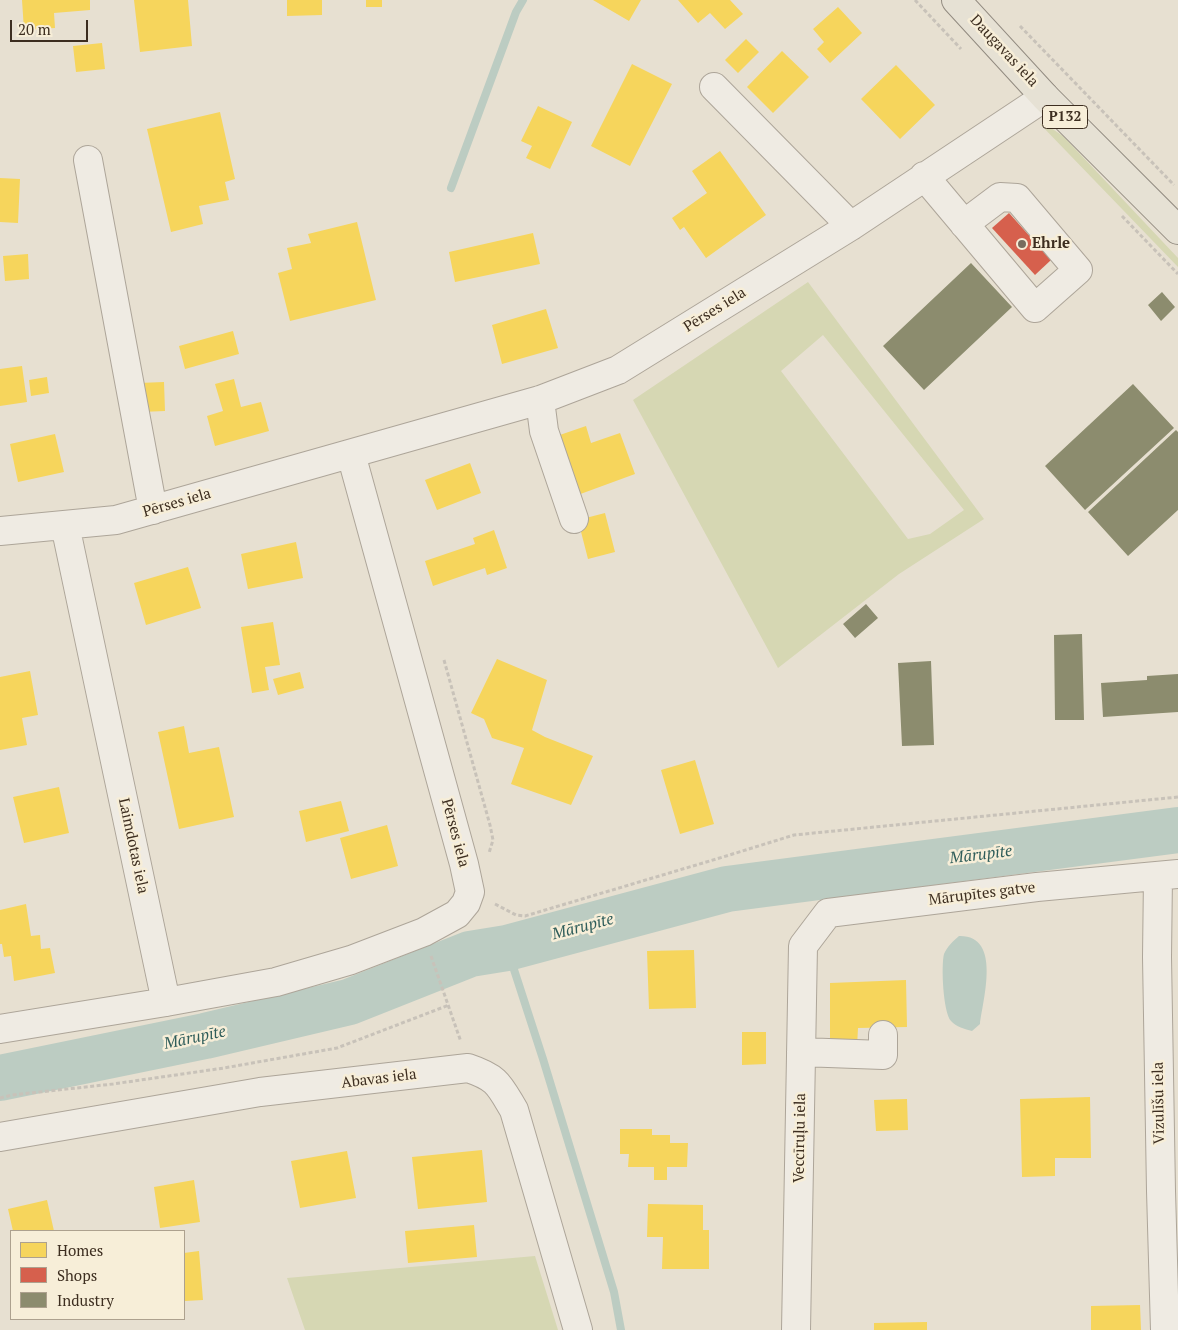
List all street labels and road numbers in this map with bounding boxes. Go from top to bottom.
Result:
street label: Daugavas iela [966,11,1042,91]
road number: P132 [1042,105,1088,128]
street label: Pērses iela [680,284,750,336]
street label: Pērses iela [141,485,213,521]
street label: Laimdotas iela [114,797,152,895]
street label: Pērses iela [437,797,473,869]
street label: Mārupītes gatve [928,879,1036,909]
street label: Vizulīšu iela [1149,1062,1169,1144]
street label: Abavas iela [340,1065,418,1093]
street label: Veccīruļu iela [790,1093,810,1183]

